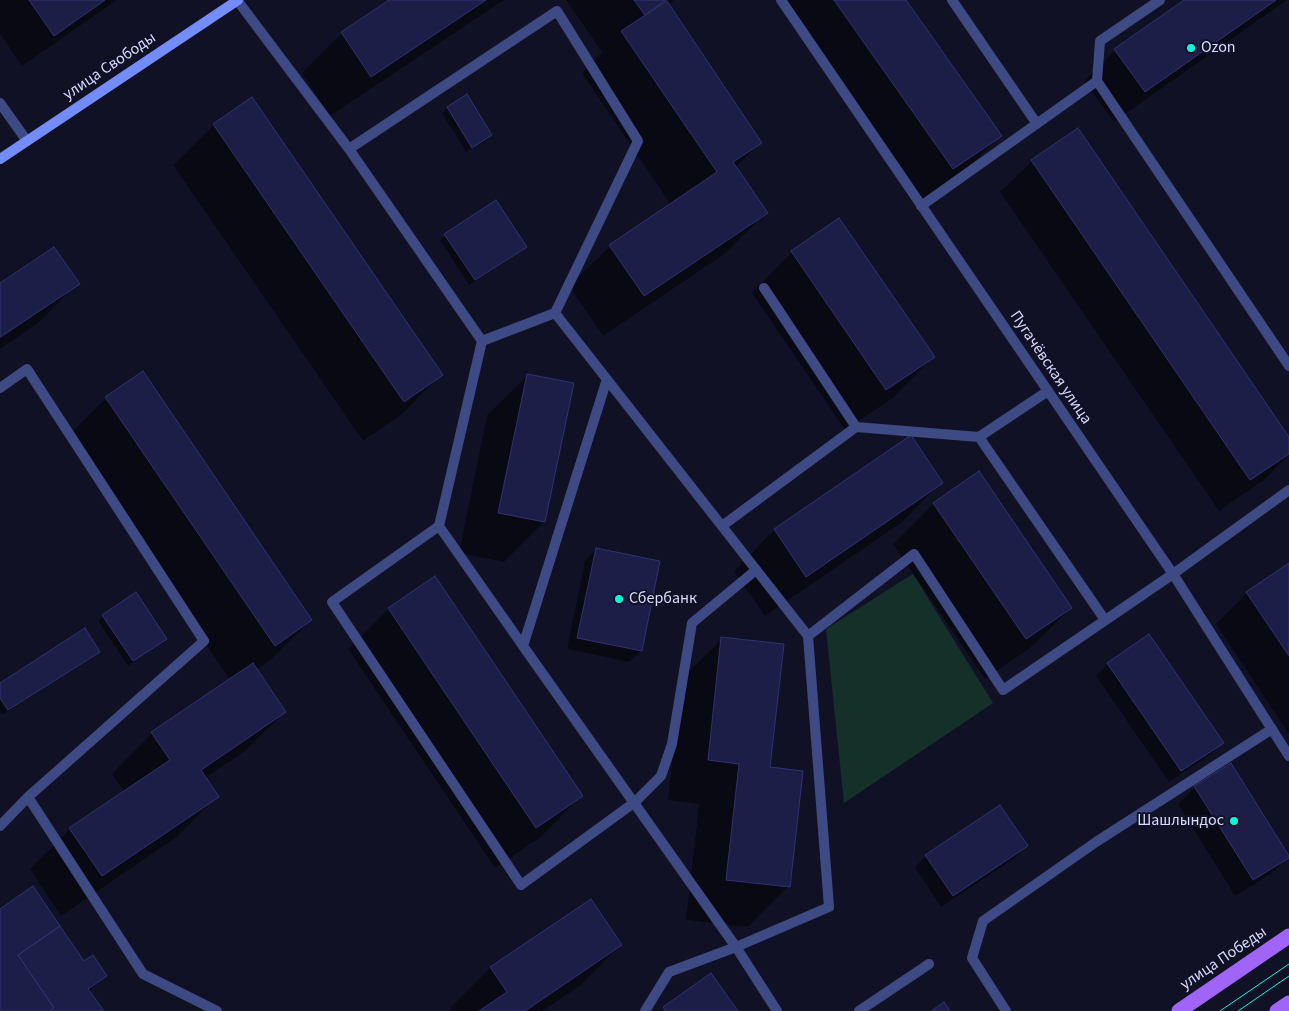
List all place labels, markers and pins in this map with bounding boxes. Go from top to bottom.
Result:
place label: Ozon [1201,38,1236,58]
marker: Ozon [1185,42,1197,54]
place label: Сбербанк [629,589,697,609]
marker: Сбербанк [613,593,625,605]
place label: Шашлындос [1137,811,1224,831]
marker: Шашлындос [1228,815,1240,827]

